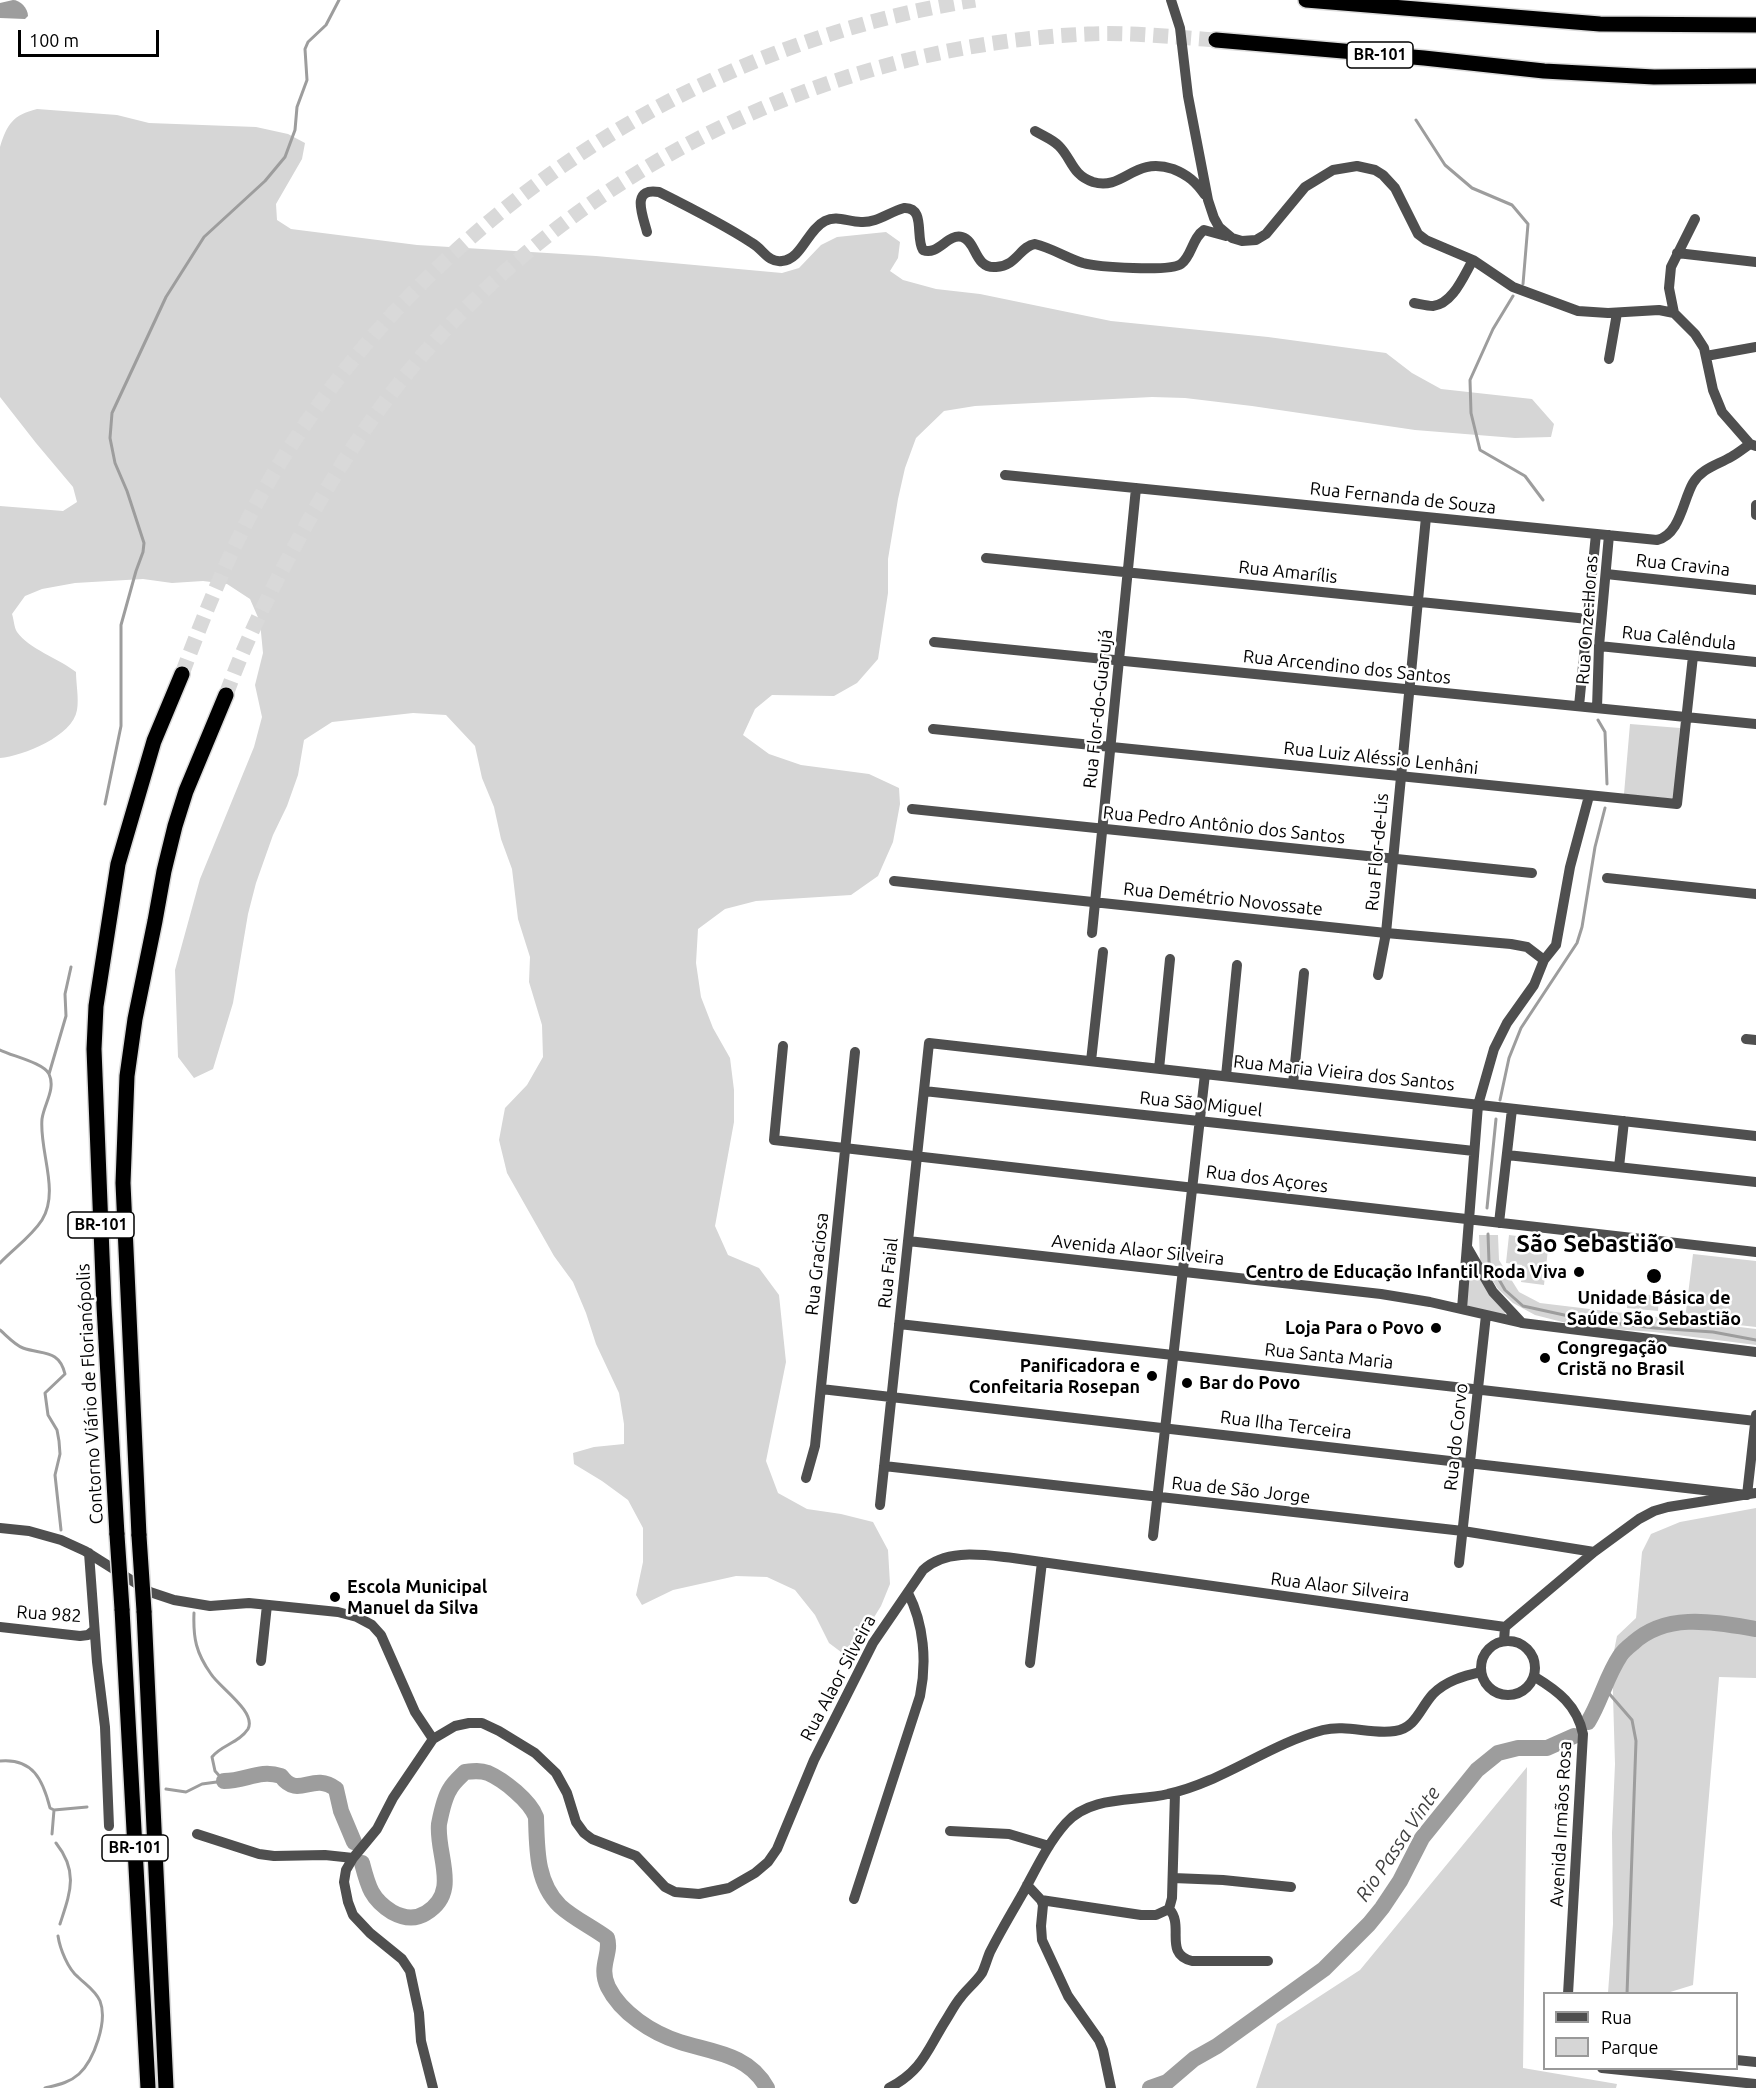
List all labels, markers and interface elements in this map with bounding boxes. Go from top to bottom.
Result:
scale bar [21,18,162,56]
text: 100 m [29,30,79,50]
road number: BR-101 [1347,42,1413,68]
street label: Rua Fernanda de Souza [1309,477,1497,519]
street label: Rua Cravina [1635,549,1731,581]
street label: Rua Onze-Horas [1572,555,1602,685]
street label: Rua Amarílis [1237,556,1339,588]
street label: Rua Calêndula [1621,621,1737,655]
street label: Rua Flor-do-Guarujá [1079,628,1117,790]
street label: Rua Arcendino dos Santos [1242,645,1452,689]
street label: Rua Luiz Aléssio Lenhâni [1283,737,1479,779]
street label: Rua Flor-de-Lis [1361,792,1393,912]
street label: Rua Pedro Antônio dos Santos [1102,802,1346,848]
street label: Rua Demétrio Novossate [1122,878,1324,920]
street label: Rua Maria Vieira dos Santos [1232,1051,1456,1095]
street label: Rua São Miguel [1138,1087,1264,1121]
street label: Rua dos Açores [1205,1161,1329,1197]
road number: BR-101 [68,1212,134,1238]
street label: Rua Graciosa [801,1212,833,1316]
street label: Avenida Alaor Silveira [1051,1230,1225,1270]
district label: São Sebastião [1516,1230,1674,1258]
street label: Rua Faial [874,1236,902,1310]
place label: Centro de Educação Infantil Roda Viva [1245,1261,1567,1283]
street label: Contorno Viário de Florianópolis [72,1263,108,1525]
marker: Centro de Educação Infantil Roda Viva [1572,1265,1586,1279]
marker: Unidade Básica de Saúde São Sebastião [1645,1267,1663,1285]
place label: Unidade Básica de Saúde São Sebastião [1567,1287,1741,1330]
place label: Loja Para o Povo [1285,1317,1424,1339]
marker: Loja Para o Povo [1429,1321,1443,1335]
place label: Congregação Cristã no Brasil [1557,1337,1684,1380]
street label: Rua Santa Maria [1263,1338,1395,1374]
marker: Congregação Cristã no Brasil [1538,1351,1552,1365]
place label: Panificadora e Confeitaria Rosepan [969,1355,1140,1398]
marker: Panificadora e Confeitaria Rosepan [1145,1369,1159,1383]
place label: Bar do Povo [1199,1372,1300,1394]
marker: Bar do Povo [1180,1376,1194,1390]
street label: Rua do Corvo [1440,1382,1472,1492]
street label: Rua Ilha Terceira [1219,1406,1353,1444]
street label: Rua de São Jorge [1171,1472,1311,1508]
street label: Rua Alaor Silveira [1269,1568,1411,1606]
place label: Escola Municipal Manuel da Silva [347,1576,487,1618]
marker: Escola Municipal Manuel da Silva [328,1590,342,1604]
street label: Rua 982 [16,1601,82,1627]
street label: Rua Alaor Silveira [796,1611,880,1745]
street label: Avenida Irmãos Rosa [1546,1740,1576,1908]
water label: Rio Passa Vinte [1351,1782,1445,1906]
road number: BR-101 [102,1835,168,1861]
legend [1543,1992,1738,2070]
text: Rua [1601,2007,1632,2027]
text: Parque [1601,2037,1658,2057]

